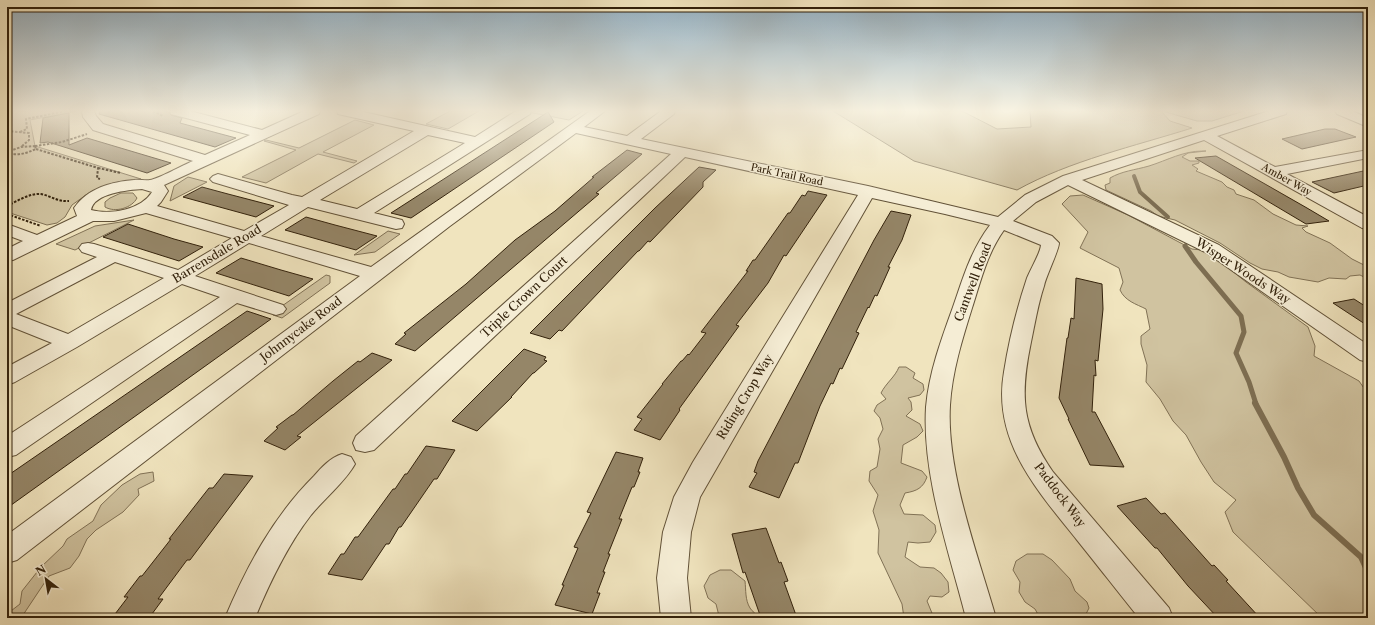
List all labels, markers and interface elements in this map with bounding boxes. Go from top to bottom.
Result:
street label: Park Trail Road [750,160,824,189]
street label: Amber Way [1259,160,1314,199]
street label: Barrensdale Road [170,221,264,286]
street label: Wisper Woods Way [1192,234,1294,307]
street label: Cantwell Road [951,239,995,324]
street label: Triple Crown Court [477,252,571,341]
street label: Johnnycake Road [255,292,345,366]
street label: Riding Crop Way [713,351,776,442]
street label: Paddock Way [1031,460,1090,530]
north arrow [26,559,66,599]
text: N [33,562,49,579]

